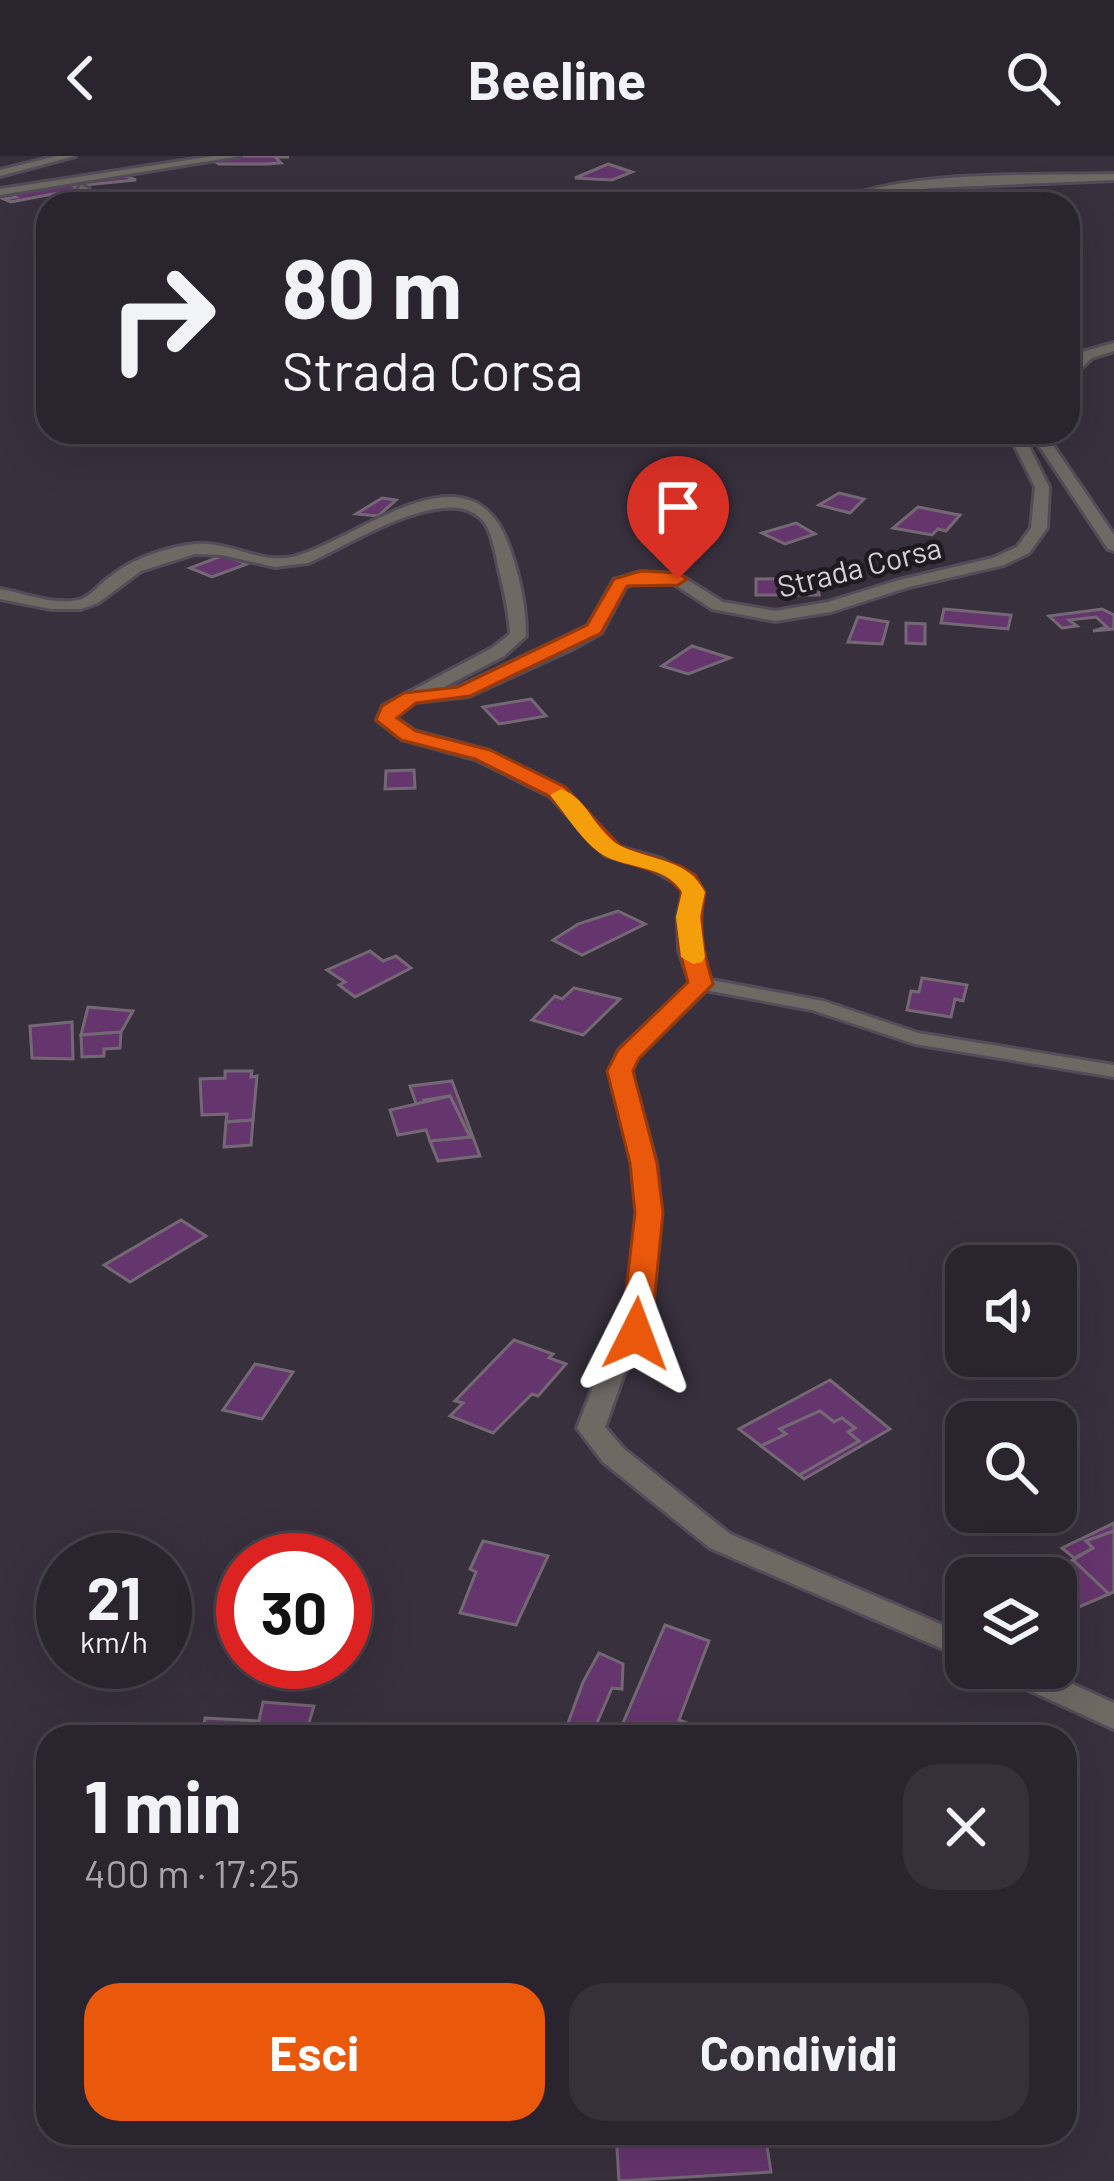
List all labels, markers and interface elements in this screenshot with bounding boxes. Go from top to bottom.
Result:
icon: back [48,45,114,111]
icon: search [1000,45,1066,111]
text: Beeline [468,46,646,111]
text: 80 m [282,235,462,336]
icon: right [84,240,240,396]
text: Strada Corsa [282,337,583,402]
pin [627,456,729,579]
icon: arrive [645,474,711,540]
street label: Strada Corsa [773,528,945,604]
map controls [945,1245,1077,1689]
button: sound [945,1245,1077,1377]
position arrow [573,1271,699,1397]
button: search [945,1401,1077,1533]
speed limit sign: 30 [216,1533,372,1689]
button: layers [945,1557,1077,1689]
text: 21 [87,1560,141,1632]
text: km/h [80,1623,148,1659]
text: 1 min [84,1761,242,1847]
button: close [903,1764,1029,1890]
text: 400 m · 17:25 [84,1849,300,1896]
button: Esci [84,1983,545,2121]
button: Condividi [569,1983,1029,2121]

